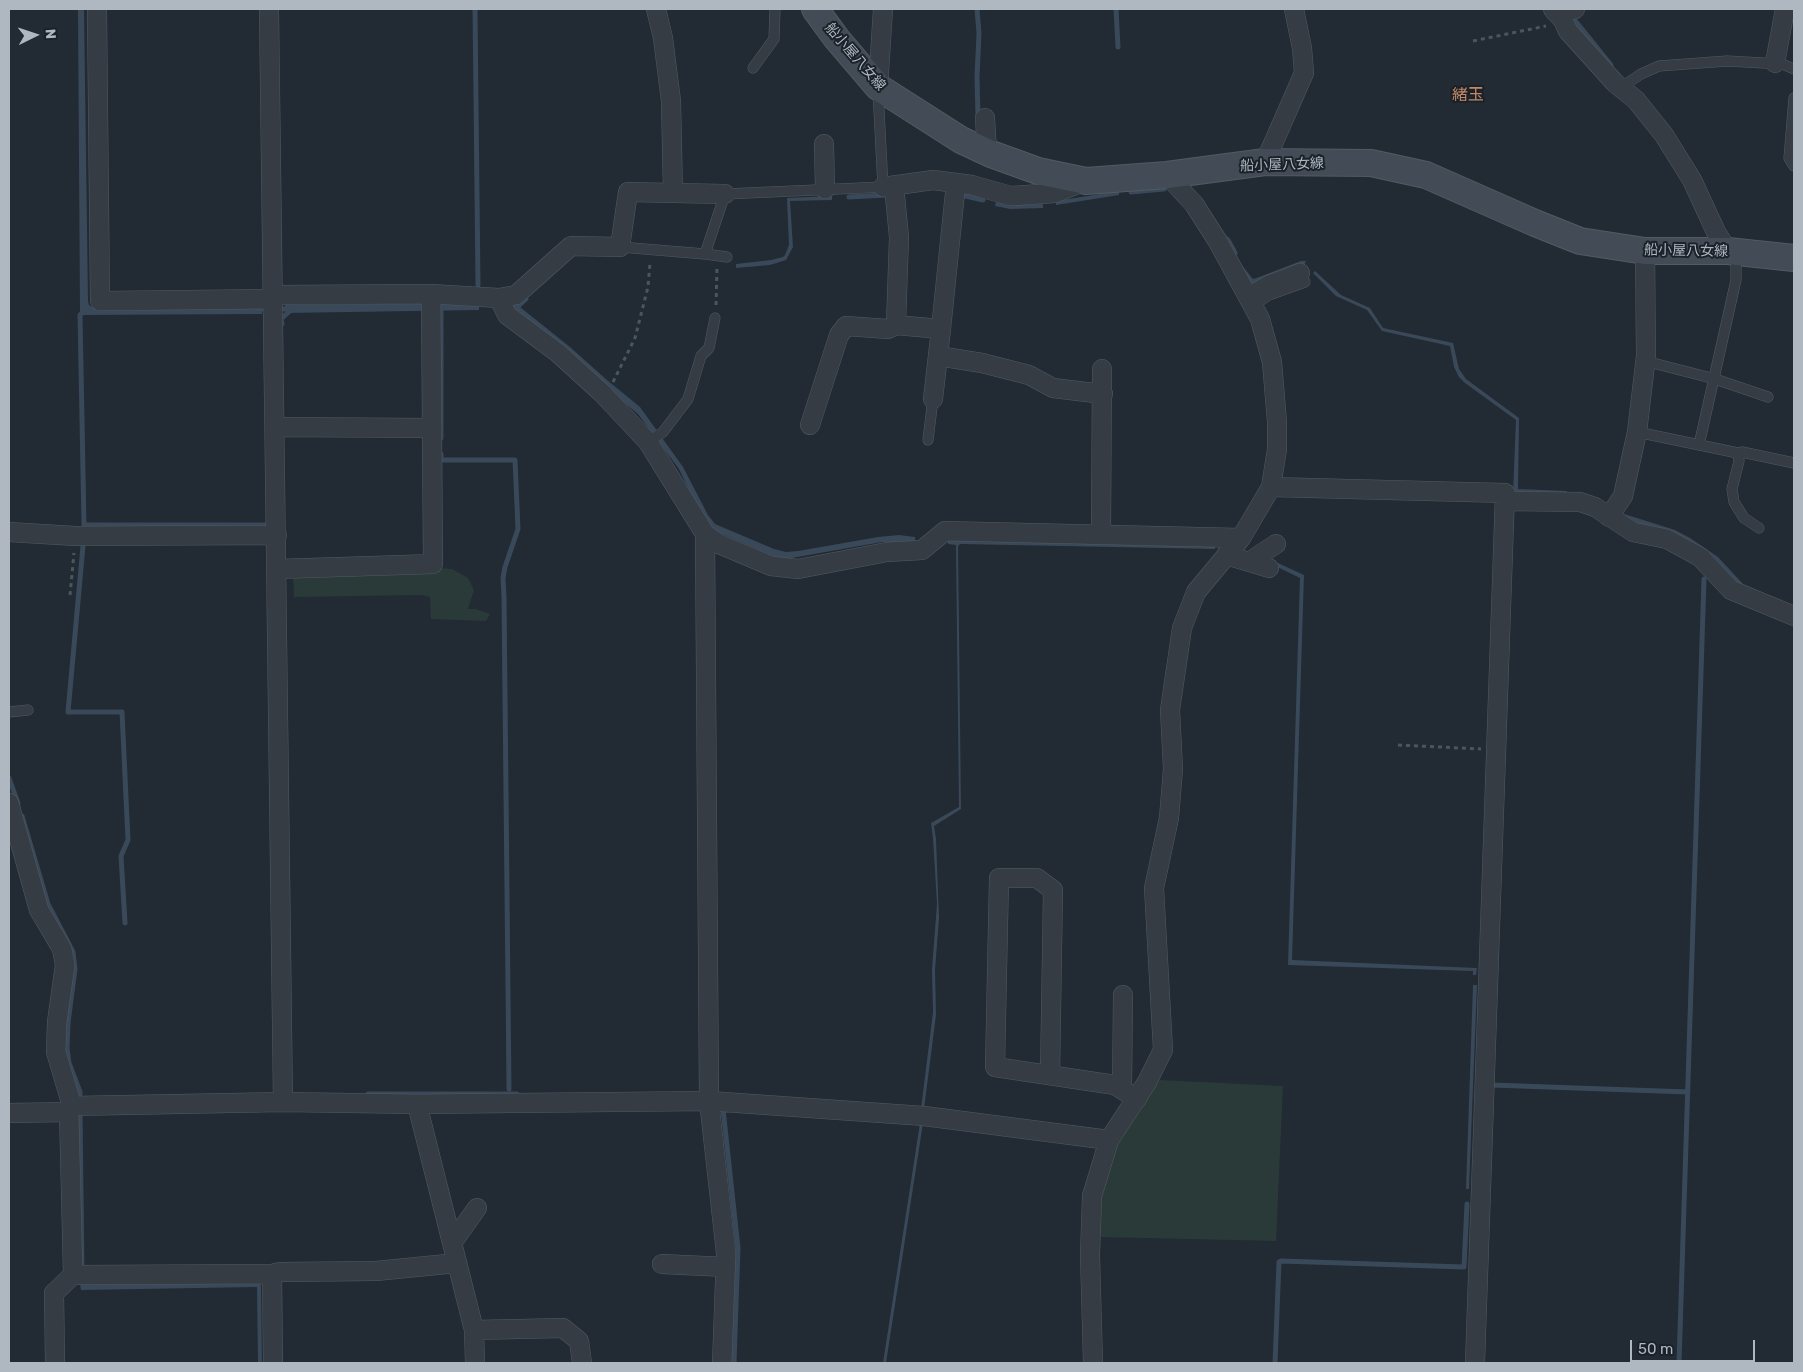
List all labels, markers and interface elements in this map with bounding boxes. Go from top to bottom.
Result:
north arrow [10,10,60,60]
street label: 船小屋八女線 [821,20,889,94]
text: N [42,28,59,40]
district label: 緒玉 [1452,85,1484,105]
street label: 船小屋八女線 [1240,155,1324,175]
street label: 船小屋八女線 [1644,242,1728,260]
scale bar [1633,1330,1758,1362]
text: 50 m [1638,1340,1673,1358]

